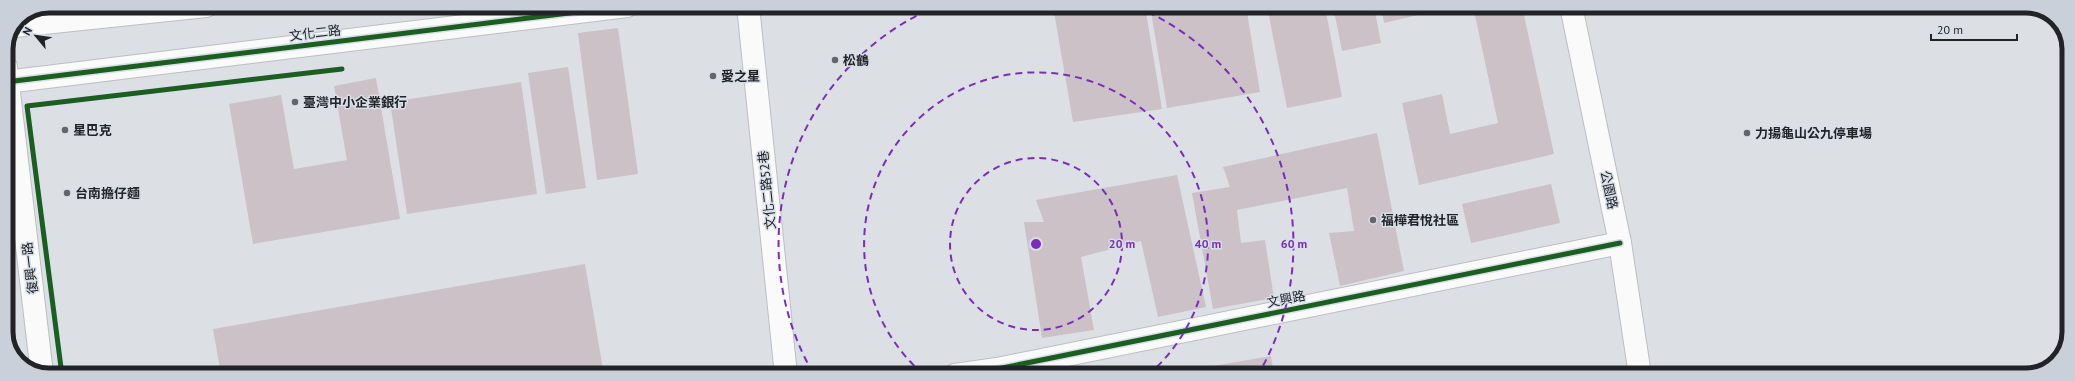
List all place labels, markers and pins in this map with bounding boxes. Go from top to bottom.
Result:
place label: 松鶴 [843,52,869,69]
marker: 松鶴 [830,55,840,65]
place label: 愛之星 [721,68,760,85]
marker: 愛之星 [708,71,718,81]
place label: 臺灣中小企業銀行 [303,94,407,111]
marker: 臺灣中小企業銀行 [290,97,300,107]
place label: 星巴克 [73,122,112,139]
marker: 星巴克 [60,125,70,135]
place label: 力揚龜山公九停車場 [1755,125,1872,142]
marker: 力揚龜山公九停車場 [1742,128,1752,138]
place label: 台南擔仔麵 [75,185,140,202]
marker: 台南擔仔麵 [62,188,72,198]
place label: 福樺君悅社區 [1381,212,1459,229]
marker: 福樺君悅社區 [1368,215,1378,225]
centre of rings [1029,237,1043,251]

